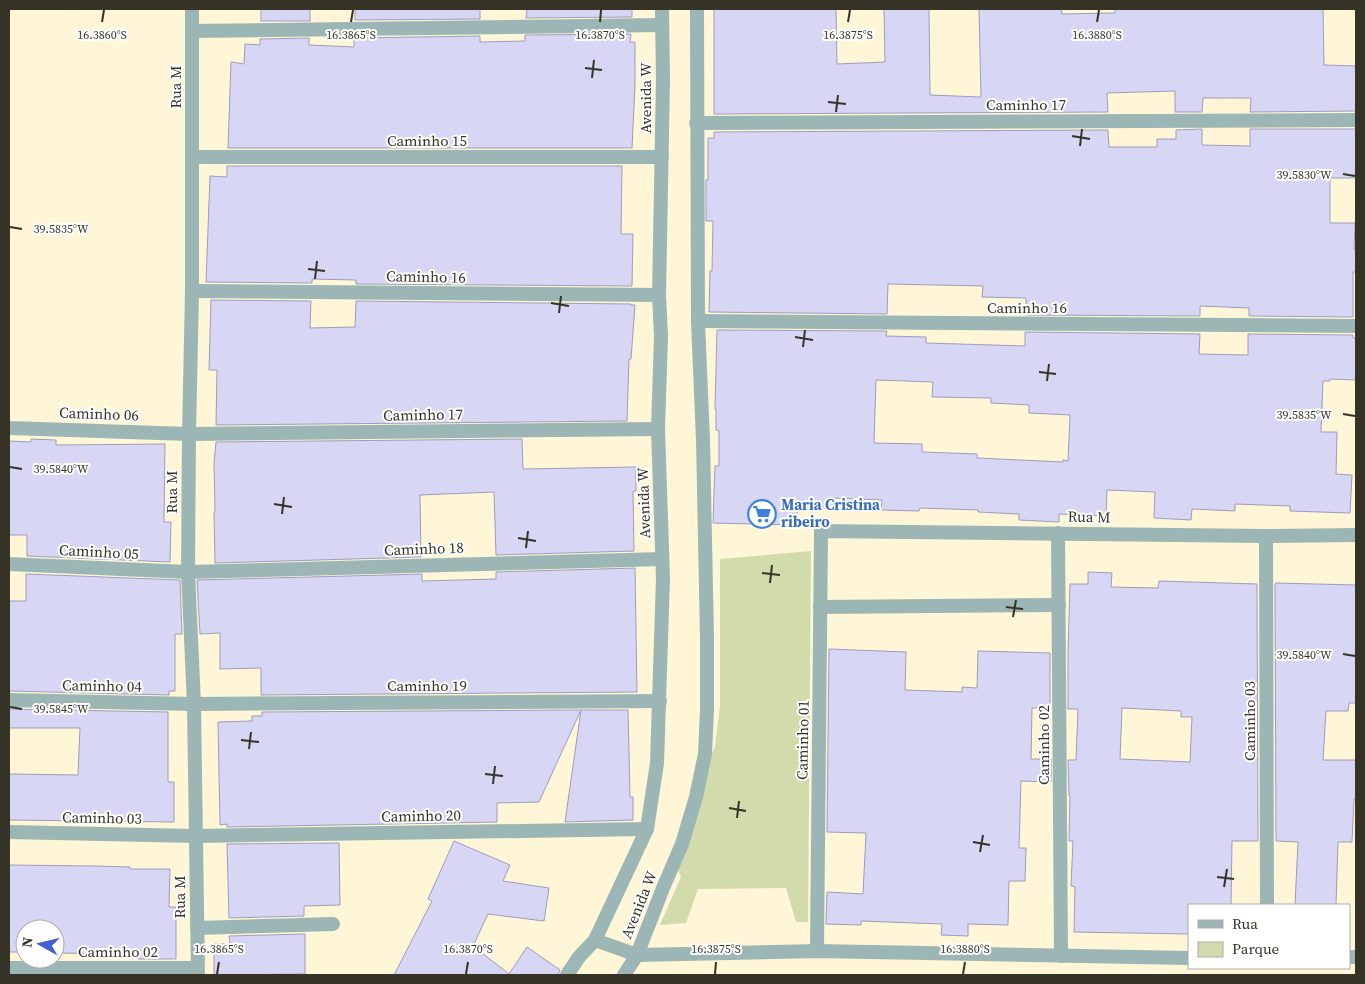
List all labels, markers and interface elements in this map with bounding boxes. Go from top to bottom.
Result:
text: 16.3860°S [77,27,127,43]
text: 16.3865°S [326,27,376,43]
text: 16.3870°S [575,27,625,43]
text: 16.3875°S [823,27,873,43]
text: 16.3880°S [1072,27,1122,43]
street label: Avenida W [635,62,656,134]
street label: Rua M [165,65,186,109]
street label: Caminho 17 [986,94,1066,115]
street label: Caminho 15 [387,130,467,151]
text: 39.5830°W [1276,167,1332,183]
text: 39.5835°W [33,221,89,237]
street label: Caminho 16 [386,265,466,288]
street label: Caminho 16 [987,297,1067,318]
street label: Caminho 06 [59,402,139,425]
street label: Caminho 17 [383,403,463,426]
text: 39.5835°W [1276,407,1332,423]
text: 39.5840°W [33,461,89,477]
street label: Avenida W [632,467,655,539]
street label: Rua M [161,470,182,514]
place label: Maria Cristina ribeiro [781,494,881,532]
supermarket icon: Maria Cristina ribeiro [747,499,777,529]
street label: Rua M [1067,506,1111,527]
street label: Caminho 18 [384,537,464,560]
street label: Caminho 05 [59,539,139,564]
text: 39.5840°W [1276,647,1332,663]
street label: Caminho 04 [62,674,143,697]
street label: Caminho 19 [387,675,467,696]
street label: Caminho 03 [1239,681,1260,761]
street label: Caminho 01 [791,700,814,780]
text: 39.5845°W [33,701,89,717]
street label: Caminho 02 [1033,705,1054,785]
street label: Caminho 20 [381,804,461,827]
street label: Caminho 03 [62,806,142,829]
street label: Avenida W [615,867,662,942]
street label: Rua M [169,875,190,919]
legend [1188,904,1350,969]
text: Rua [1232,913,1258,934]
north arrow [15,919,65,969]
text: N [17,936,38,949]
text: Parque [1232,938,1280,959]
street label: Caminho 02 [78,941,158,962]
text: 16.3865°S [194,941,244,957]
text: 16.3870°S [443,941,493,957]
text: 16.3875°S [691,941,741,957]
text: 16.3880°S [940,941,990,957]

